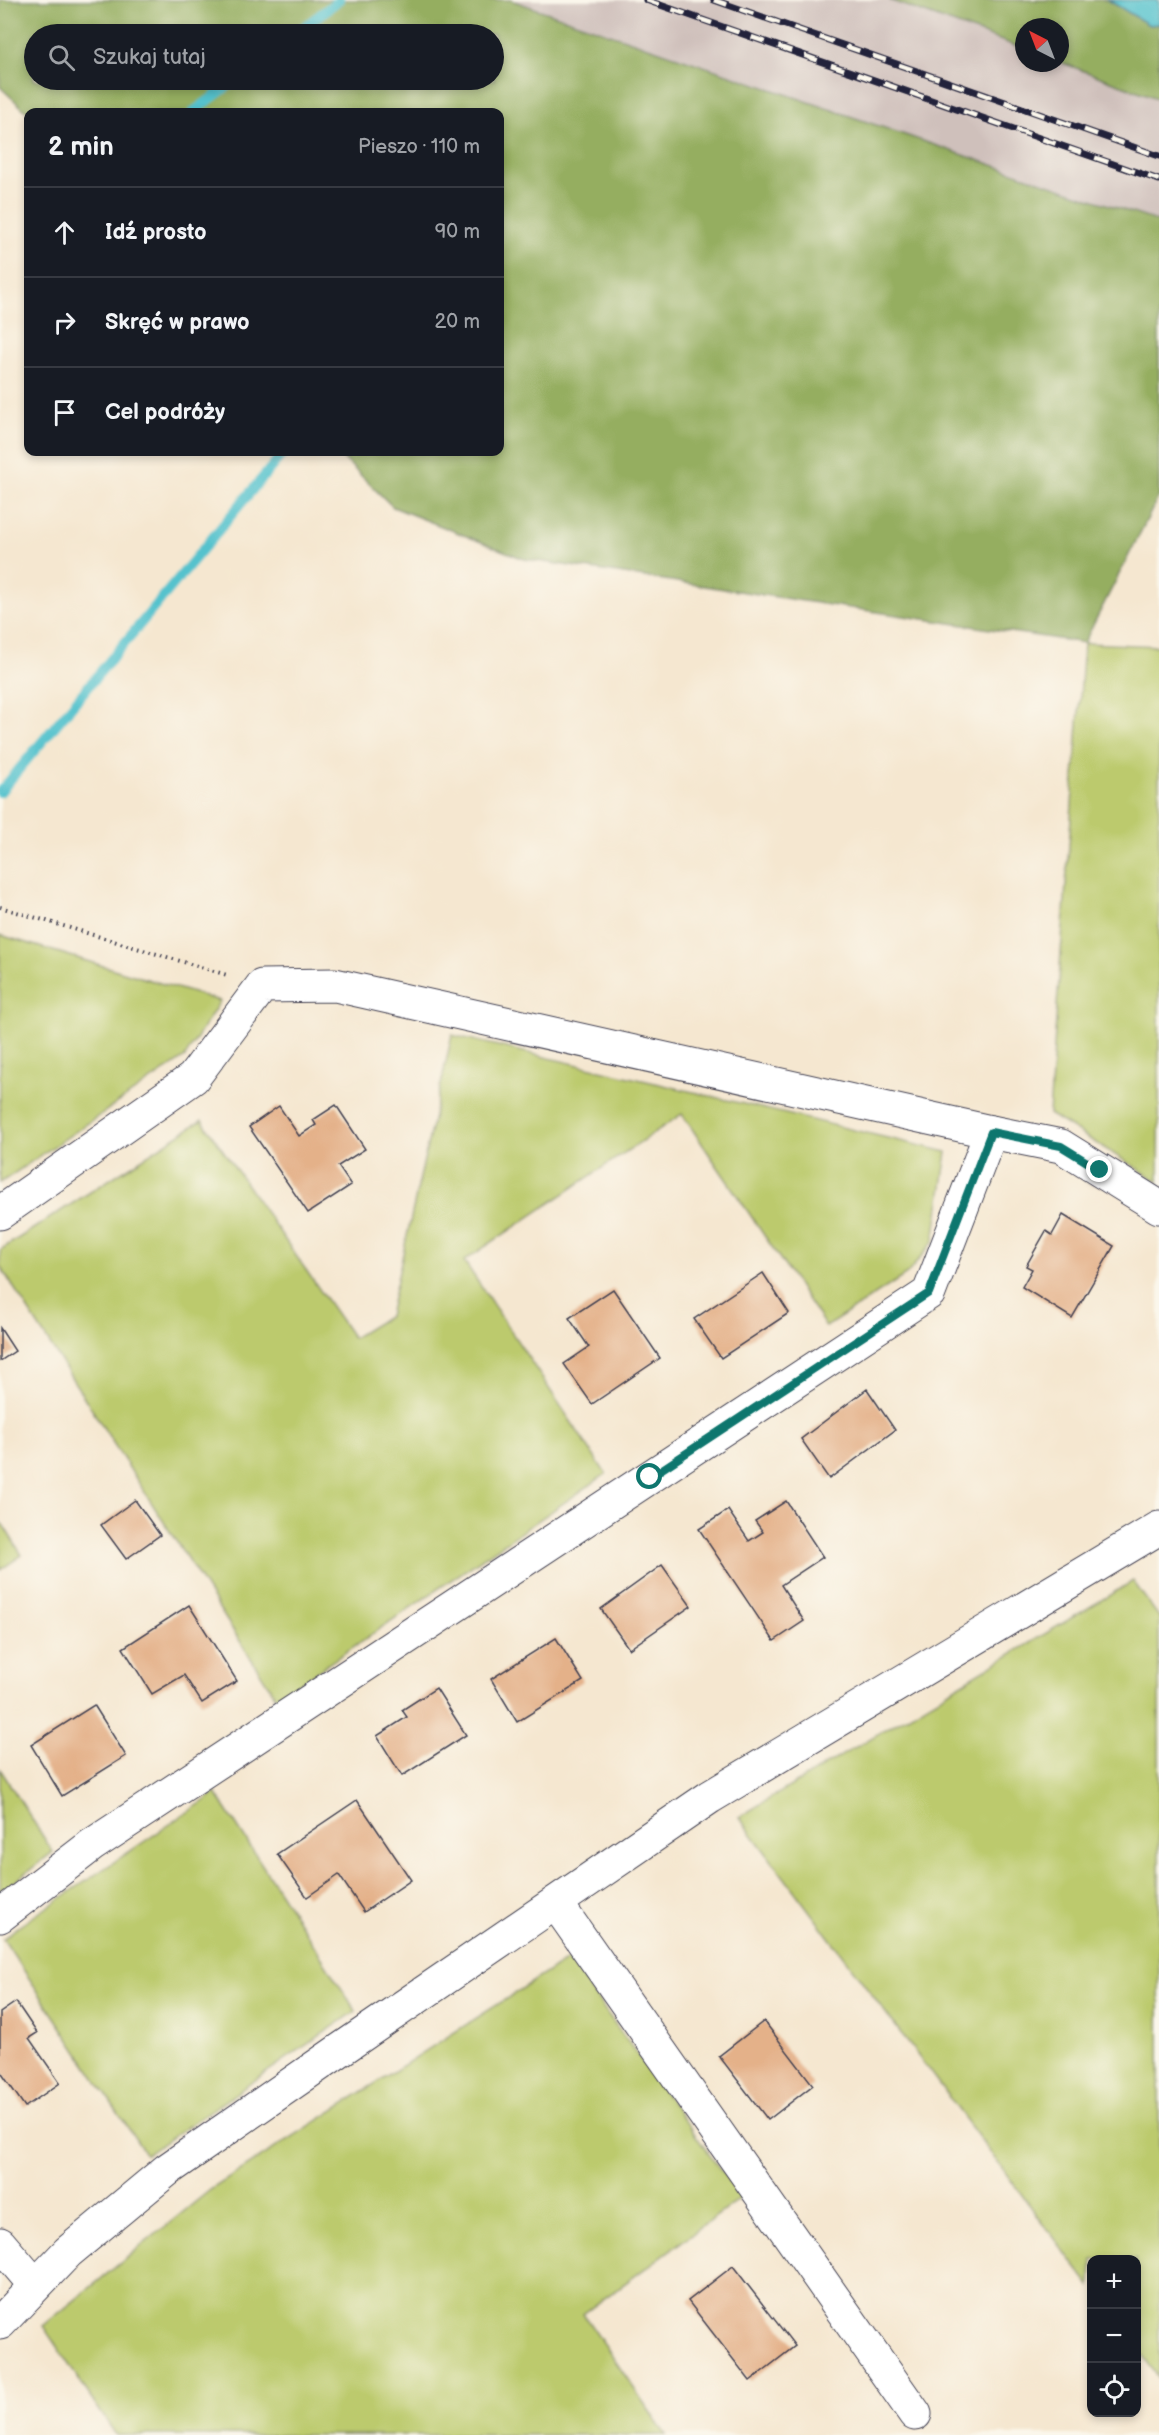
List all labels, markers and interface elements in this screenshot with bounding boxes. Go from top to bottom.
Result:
north arrow [1015,18,1069,72]
search box [24,24,504,90]
icon: search [45,41,78,74]
text: Szukaj tutaj [93,44,206,71]
text: 2 min [48,132,114,163]
text: Pieszo · 110 m [358,135,480,159]
icon: ahead [48,216,81,249]
text: Idź prosto [105,219,207,246]
text: 90 m [435,220,480,244]
icon: right [48,306,81,339]
text: Skręć w prawo [105,309,250,336]
text: 20 m [435,310,480,334]
icon: arrive [48,396,81,429]
text: Cel podróży [105,399,225,426]
route end [1086,1156,1112,1182]
route start [636,1463,662,1489]
map controls [1087,2255,1141,2417]
button: + [1087,2255,1141,2309]
button: − [1087,2309,1141,2363]
button: locate [1087,2363,1141,2417]

